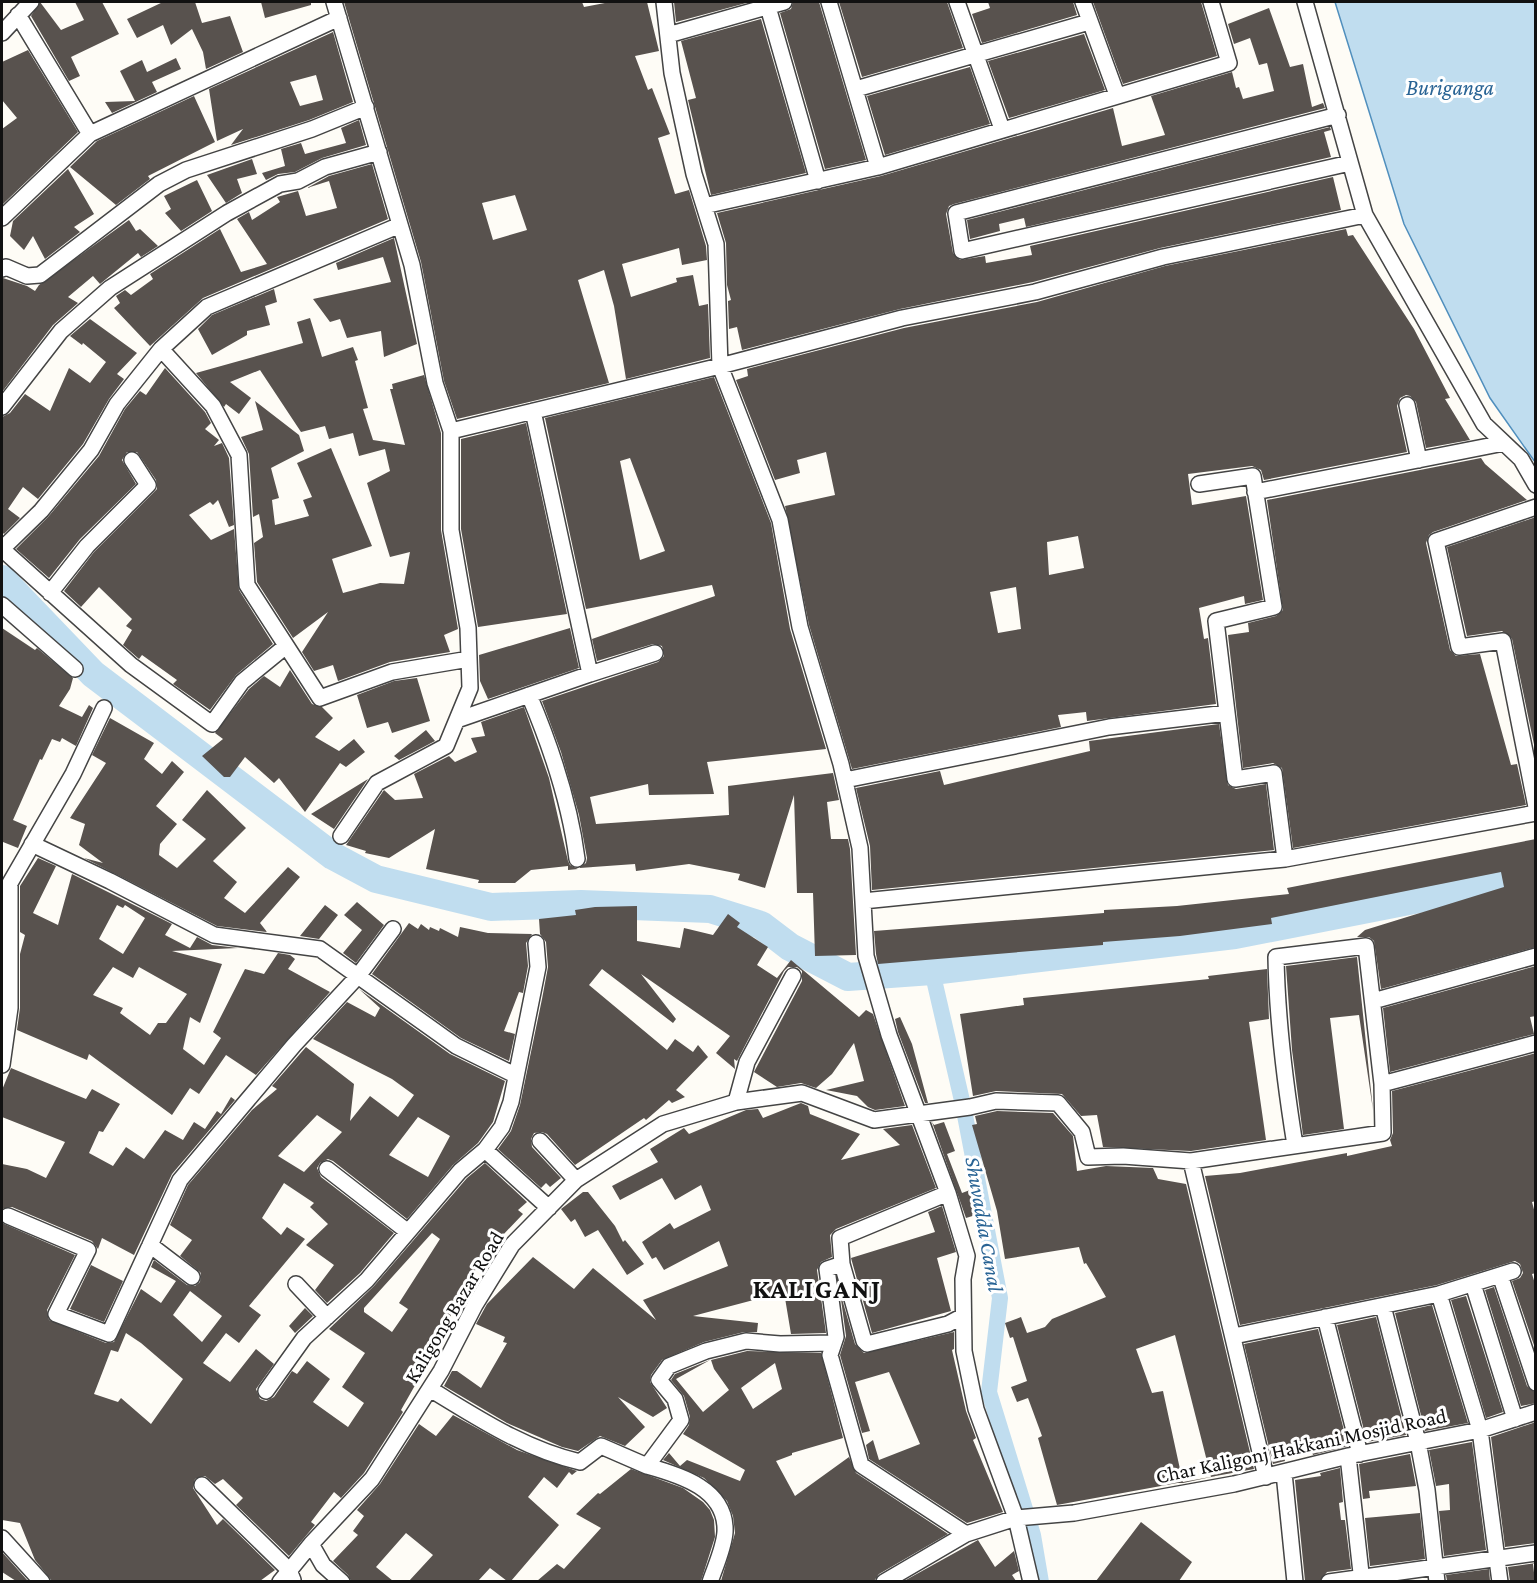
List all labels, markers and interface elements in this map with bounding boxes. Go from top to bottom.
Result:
water label: Buriganga [1406,75,1494,100]
water label: Shuvadda Canal [960,1155,1009,1294]
street label: Kaligong Bazar Road [399,1227,509,1387]
district label: KALIGANJ [753,1274,881,1304]
street label: Char Kaligonj Hakkani Mosjid Road [1154,1403,1448,1489]

